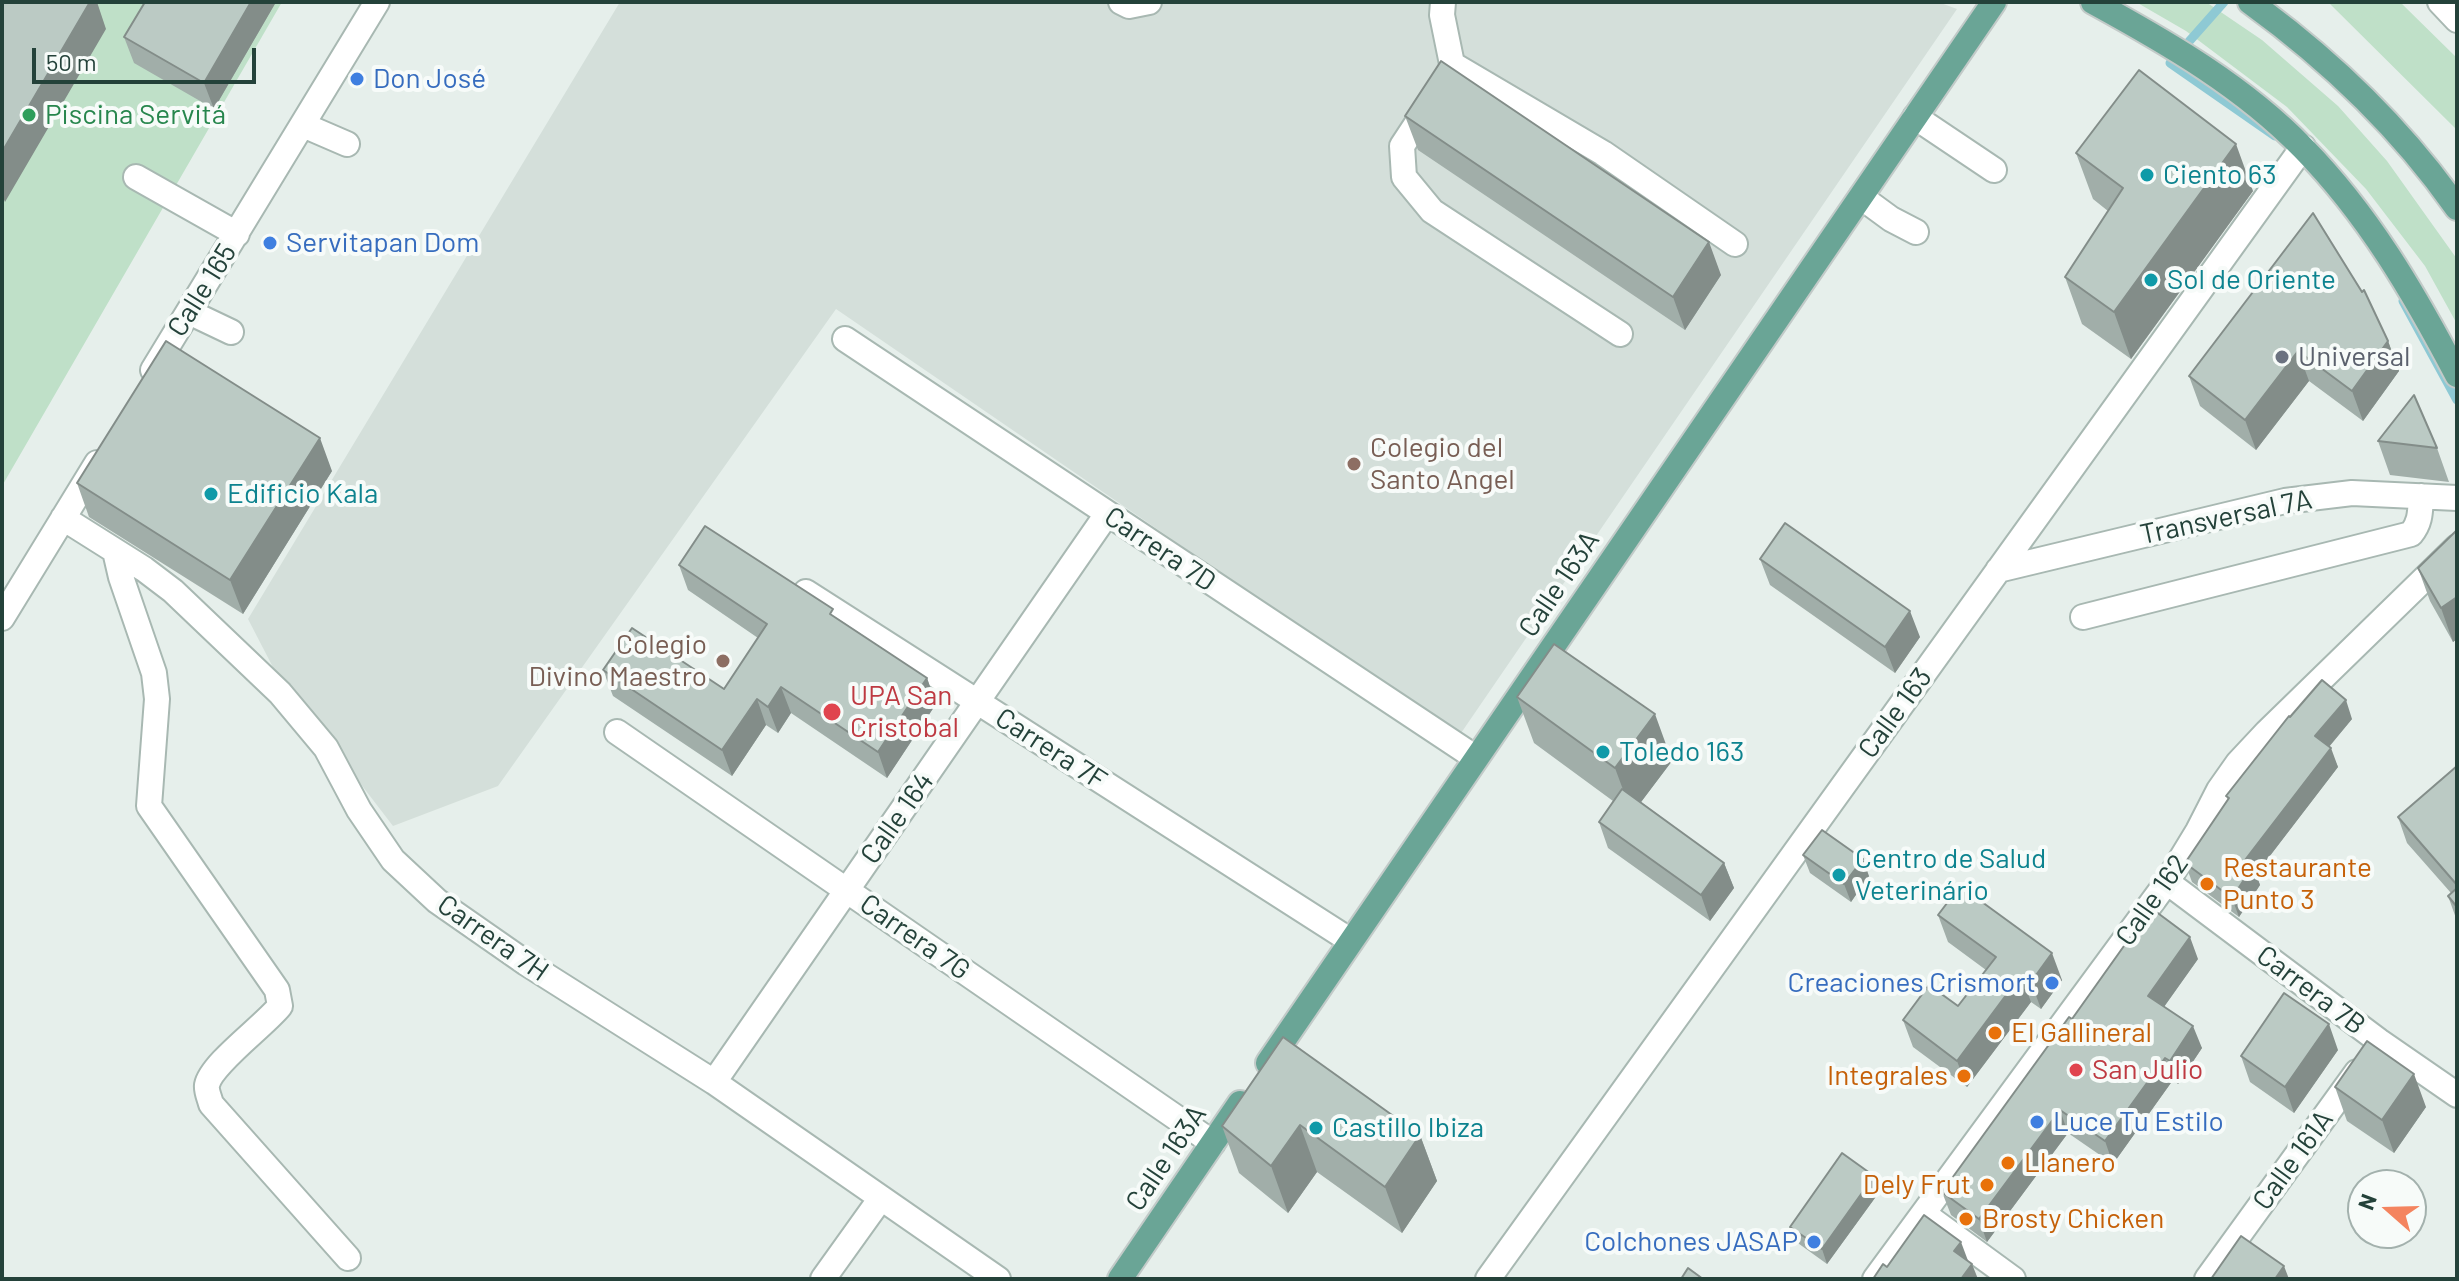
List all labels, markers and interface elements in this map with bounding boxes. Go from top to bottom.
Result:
scale bar [36,32,260,82]
text: 50 m [46,47,97,76]
place label: Don José [373,62,486,96]
marker: Don José [348,70,366,88]
place label: Piscina Servitá [45,98,226,132]
marker: Piscina Servitá [20,106,38,124]
place label: Ciento 63 [2163,158,2277,192]
marker: Ciento 63 [2138,166,2156,184]
place label: Servitapan Dom [286,226,479,260]
marker: Servitapan Dom [261,234,279,252]
street label: Calle 165 [160,237,244,343]
place label: Sol de Oriente [2167,263,2336,297]
marker: Sol de Oriente [2142,271,2160,289]
place label: Universal [2298,340,2410,374]
marker: Universal [2273,348,2291,366]
place label: Colegio del Santo Angel [1370,431,1515,497]
marker: Colegio del Santo Angel [1345,455,1363,473]
place label: Edificio Kala [227,477,378,511]
street label: Transversal 7A [2137,482,2315,552]
marker: Edificio Kala [202,485,220,503]
street label: Carrera 7D [1098,500,1222,598]
street label: Calle 163A [1511,525,1607,643]
place label: Colegio Divino Maestro [528,628,707,694]
marker: Colegio Divino Maestro [714,652,732,670]
street label: Calle 163 [1851,661,1939,765]
place label: UPA San Cristobal [850,679,959,745]
marker: UPA San Cristobal [821,701,843,723]
street label: Carrera 7F [989,701,1113,797]
place label: Toledo 163 [1619,735,1744,769]
marker: Toledo 163 [1594,743,1612,761]
street label: Calle 164 [853,766,941,870]
place label: Centro de Salud Veterinário [1855,842,2046,908]
street label: Calle 162 [2108,848,2196,952]
place label: Restaurante Punto 3 [2223,851,2372,917]
marker: Centro de Salud Veterinário [1830,866,1848,884]
marker: Restaurante Punto 3 [2198,875,2216,893]
street label: Carrera 7G [853,887,977,987]
street label: Carrera 7H [431,888,555,988]
street label: Carrera 7B [2250,938,2372,1042]
place label: Creaciones Crismort [1787,966,2036,1000]
marker: Creaciones Crismort [2043,974,2061,992]
place label: El Gallineral [2011,1016,2152,1050]
marker: El Gallineral [1986,1024,2004,1042]
place label: San Julio [2092,1053,2203,1087]
place label: Integrales [1827,1059,1948,1093]
marker: San Julio [2067,1061,2085,1079]
marker: Integrales [1955,1067,1973,1085]
street label: Calle 163A [1118,1099,1214,1217]
street label: Calle 161A [2246,1104,2340,1216]
place label: Luce Tu Estilo [2053,1105,2224,1139]
place label: Castillo Ibiza [1332,1111,1484,1145]
marker: Luce Tu Estilo [2028,1113,2046,1131]
marker: Castillo Ibiza [1307,1119,1325,1137]
place label: Llanero [2024,1146,2116,1180]
marker: Llanero [1999,1154,2017,1172]
place label: Dely Frut [1863,1168,1971,1202]
north arrow [2347,1169,2427,1249]
marker: Dely Frut [1978,1176,1996,1194]
text: N [2352,1190,2381,1213]
place label: Brosty Chicken [1982,1202,2164,1236]
marker: Brosty Chicken [1957,1210,1975,1228]
place label: Colchones JASAP [1584,1225,1798,1259]
marker: Colchones JASAP [1805,1233,1823,1251]

